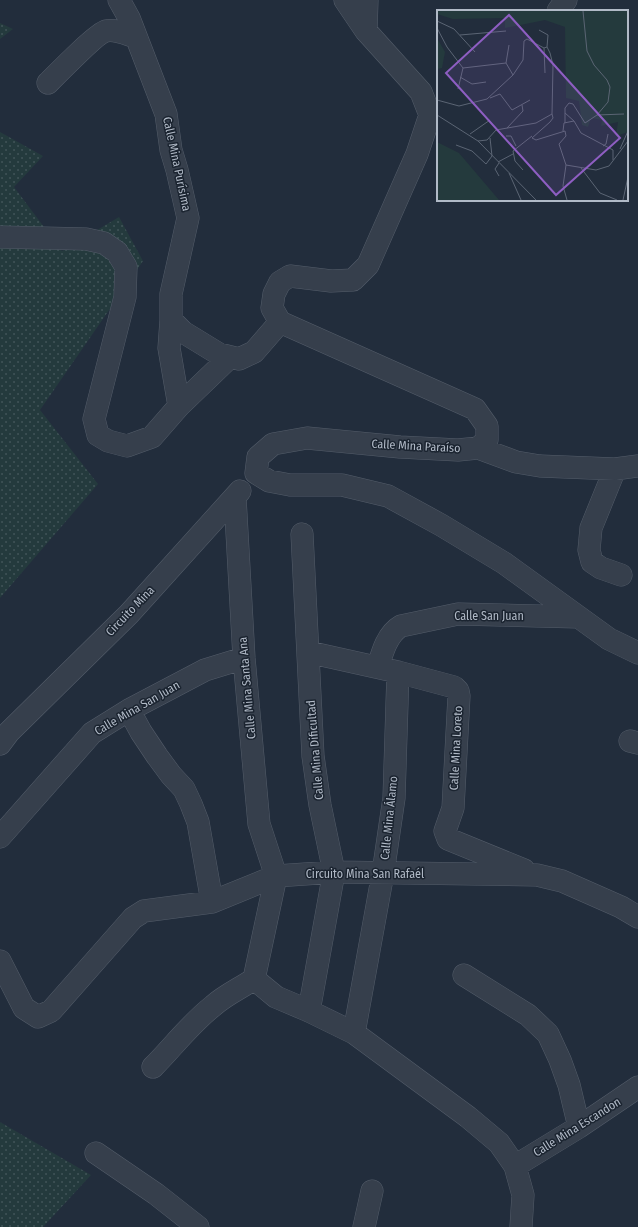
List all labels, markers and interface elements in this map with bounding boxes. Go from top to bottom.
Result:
inset map [437,10,628,201]
street label: Calle Mina Purísima [160,116,194,213]
street label: Calle Mina Paraíso [371,437,461,455]
street label: Circuito Mina [103,583,157,639]
street label: Calle San Juan [454,609,524,623]
street label: Calle Mina Santa Ana [236,636,258,740]
street label: Calle Mina San Juan [92,678,182,738]
street label: Calle Mina Dificultad [304,699,326,801]
street label: Calle Mina Loreto [447,705,465,791]
street label: Calle Mina Álamo [377,775,400,861]
street label: Circuito Mina San Rafaél [306,867,424,881]
street label: Calle Mina Escandon [531,1094,623,1160]

